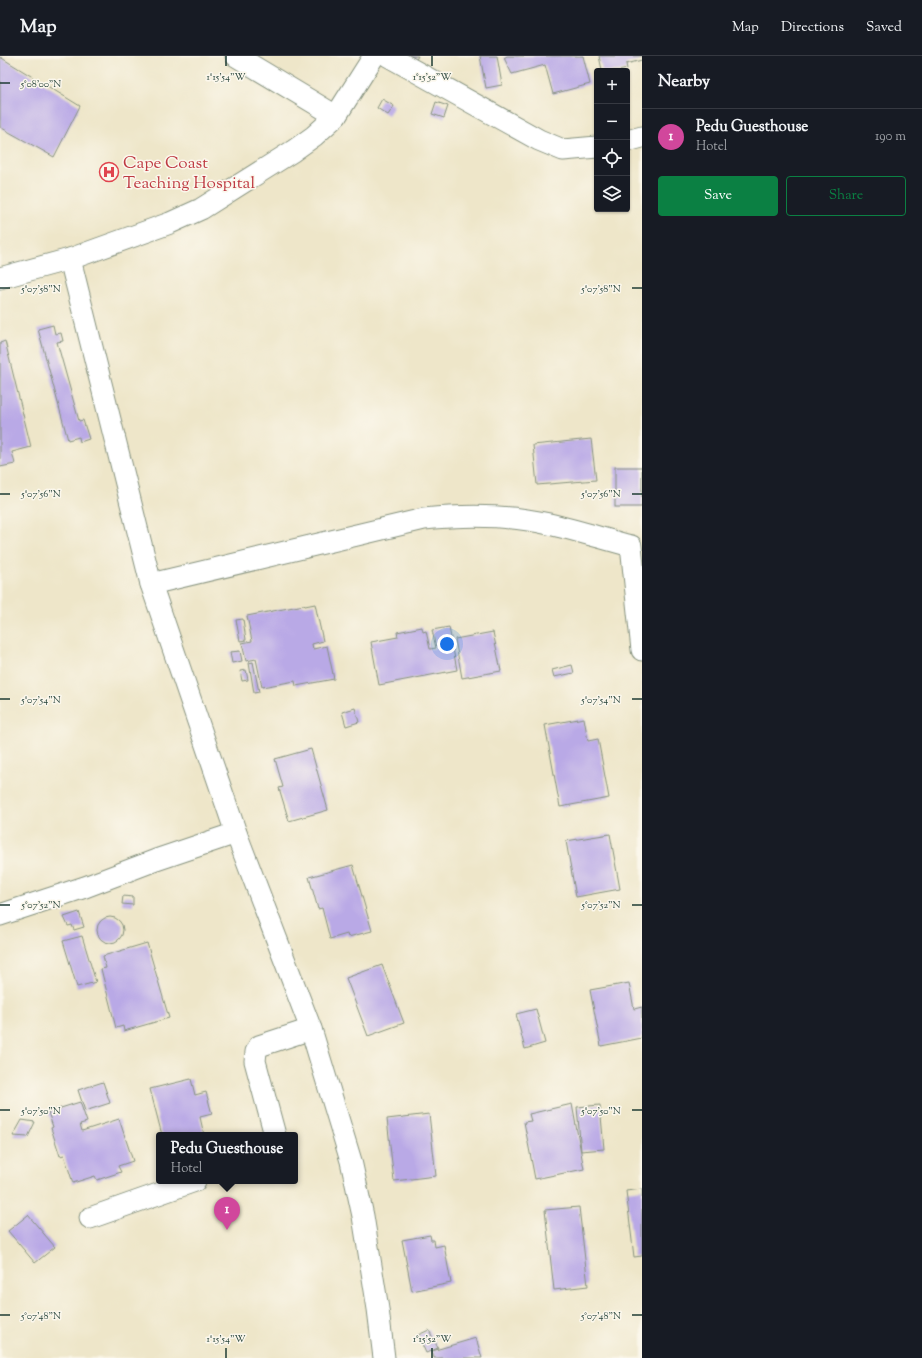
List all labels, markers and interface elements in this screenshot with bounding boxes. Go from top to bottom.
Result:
text: Map [20,14,57,41]
text: Map [732,18,759,38]
text: Directions [781,18,844,38]
text: Saved [866,18,902,38]
map controls [594,68,630,212]
button: + [594,68,630,104]
text: 1°15'54"W [206,70,246,85]
text: 1°15'52"W [413,70,451,85]
text: Nearby [658,70,710,94]
text: 5°08'00"N [20,77,61,92]
button: − [594,104,630,140]
text: Pedu Guesthouse [696,117,808,138]
text: 1 [669,128,673,146]
text: 190 m [875,128,906,146]
text: Hotel [696,138,727,156]
button: locate [594,140,630,176]
place label: Cape Coast Teaching Hospital [123,152,255,196]
hospital icon: Cape Coast Teaching Hospital [98,161,120,183]
button: layers [594,176,630,212]
button: Save [658,176,778,216]
button: Share [786,176,906,216]
text: 5°07'58"N [20,282,61,297]
text: 5°07'58"N [580,282,621,297]
text: 5°07'56"N [20,487,61,502]
text: 5°07'56"N [580,487,621,502]
your location [437,634,457,654]
text: 5°07'54"N [20,693,61,708]
text: 5°07'54"N [580,693,621,708]
text: 5°07'52"N [21,898,60,913]
text: 5°07'52"N [581,898,620,913]
text: 5°07'50"N [20,1104,61,1119]
text: 5°07'50"N [580,1104,621,1119]
popup [156,1132,298,1184]
text: Pedu Guesthouse [171,1139,283,1160]
text: Hotel [171,1160,202,1178]
pin: 1 [214,1197,240,1230]
text: 5°07'48"N [20,1309,61,1324]
text: 5°07'48"N [580,1309,621,1324]
text: 1°15'54"W [206,1332,246,1347]
text: 1°15'52"W [413,1332,451,1347]

